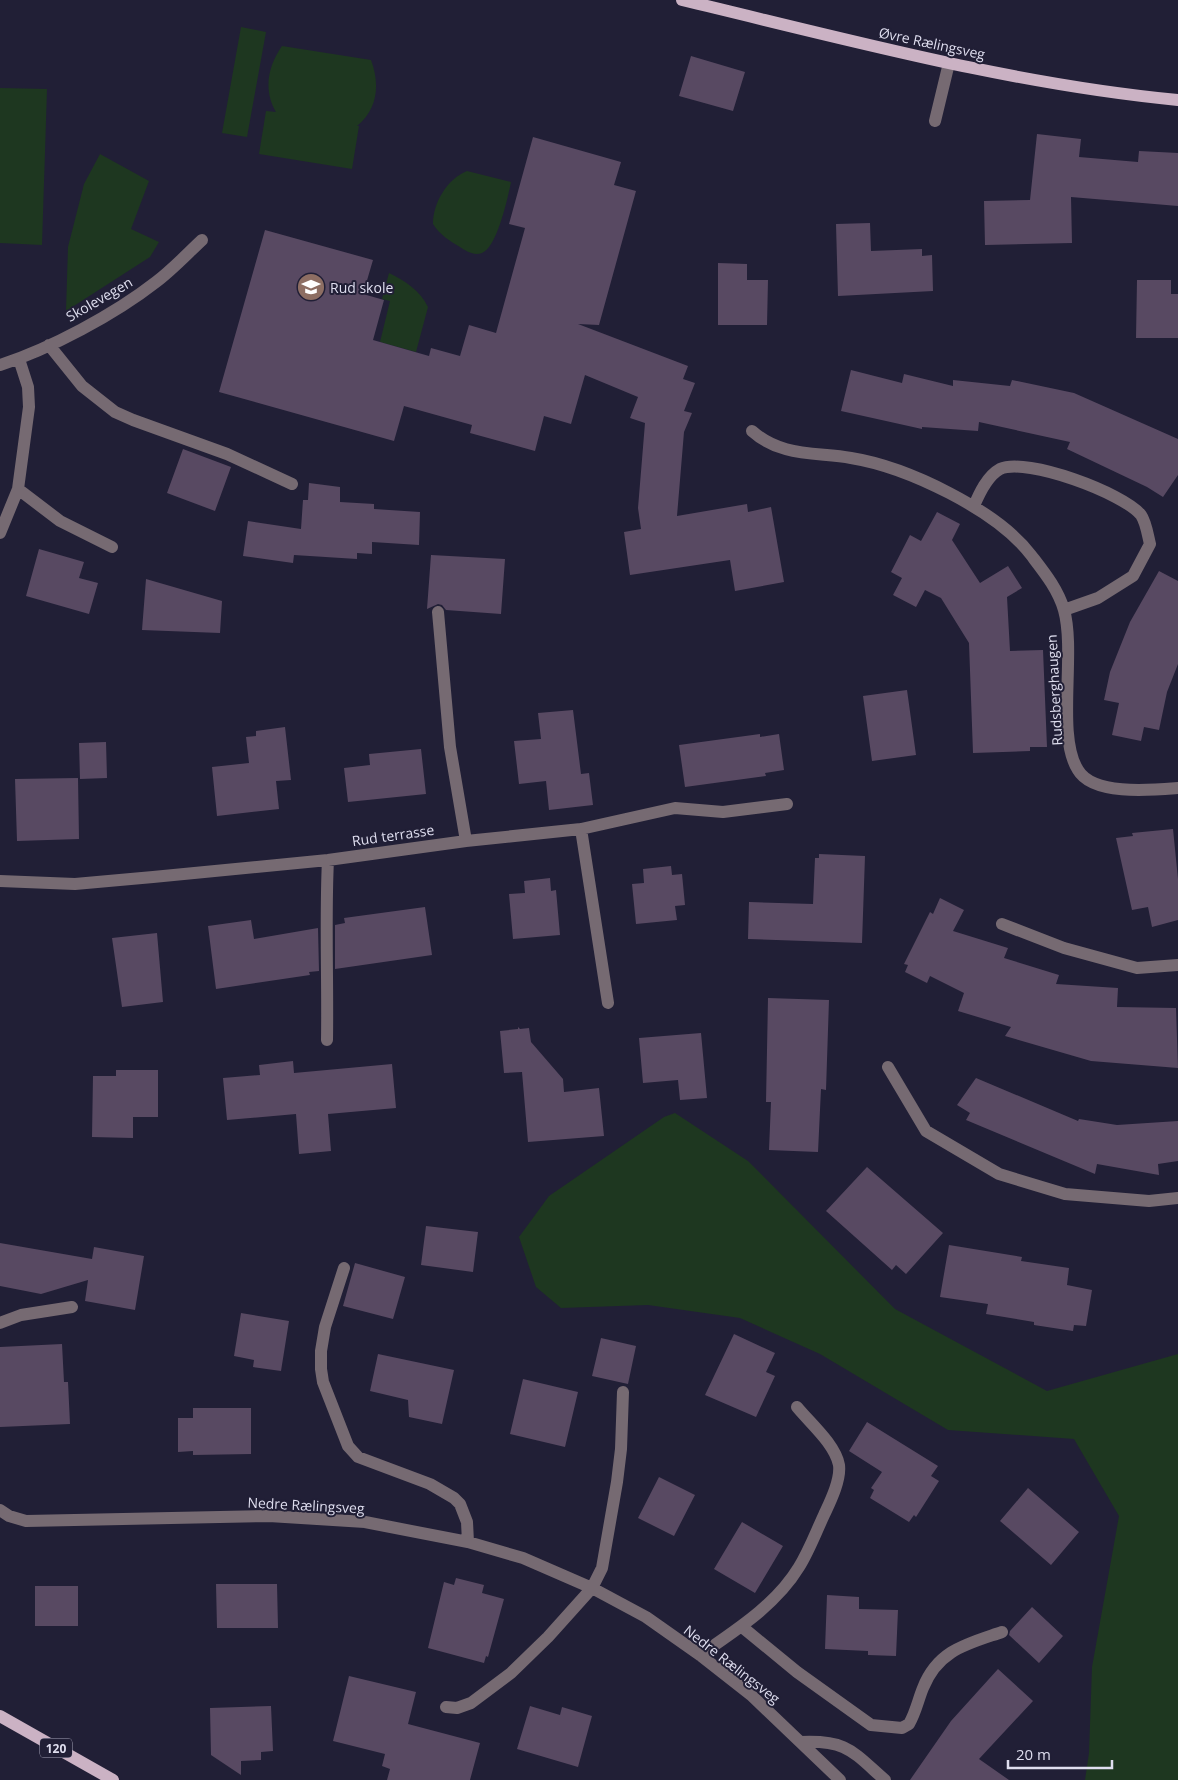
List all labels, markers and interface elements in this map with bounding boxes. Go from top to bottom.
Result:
street label: Øvre Rælingsveg [877,22,987,64]
street label: Skolevegen [62,272,136,326]
school or university icon: Rud skole [296,272,326,302]
place label: Rud skole [330,278,393,297]
street label: Rudsberghaugen [1042,634,1066,746]
street label: Rud terrasse [351,820,435,850]
street label: Nedre Rælingsveg [247,1492,365,1518]
street label: Nedre Rælingsveg [680,1620,784,1708]
scale bar [1008,1738,1112,1770]
road number: 120 [40,1739,72,1758]
text: 20 m [1016,1744,1051,1764]

